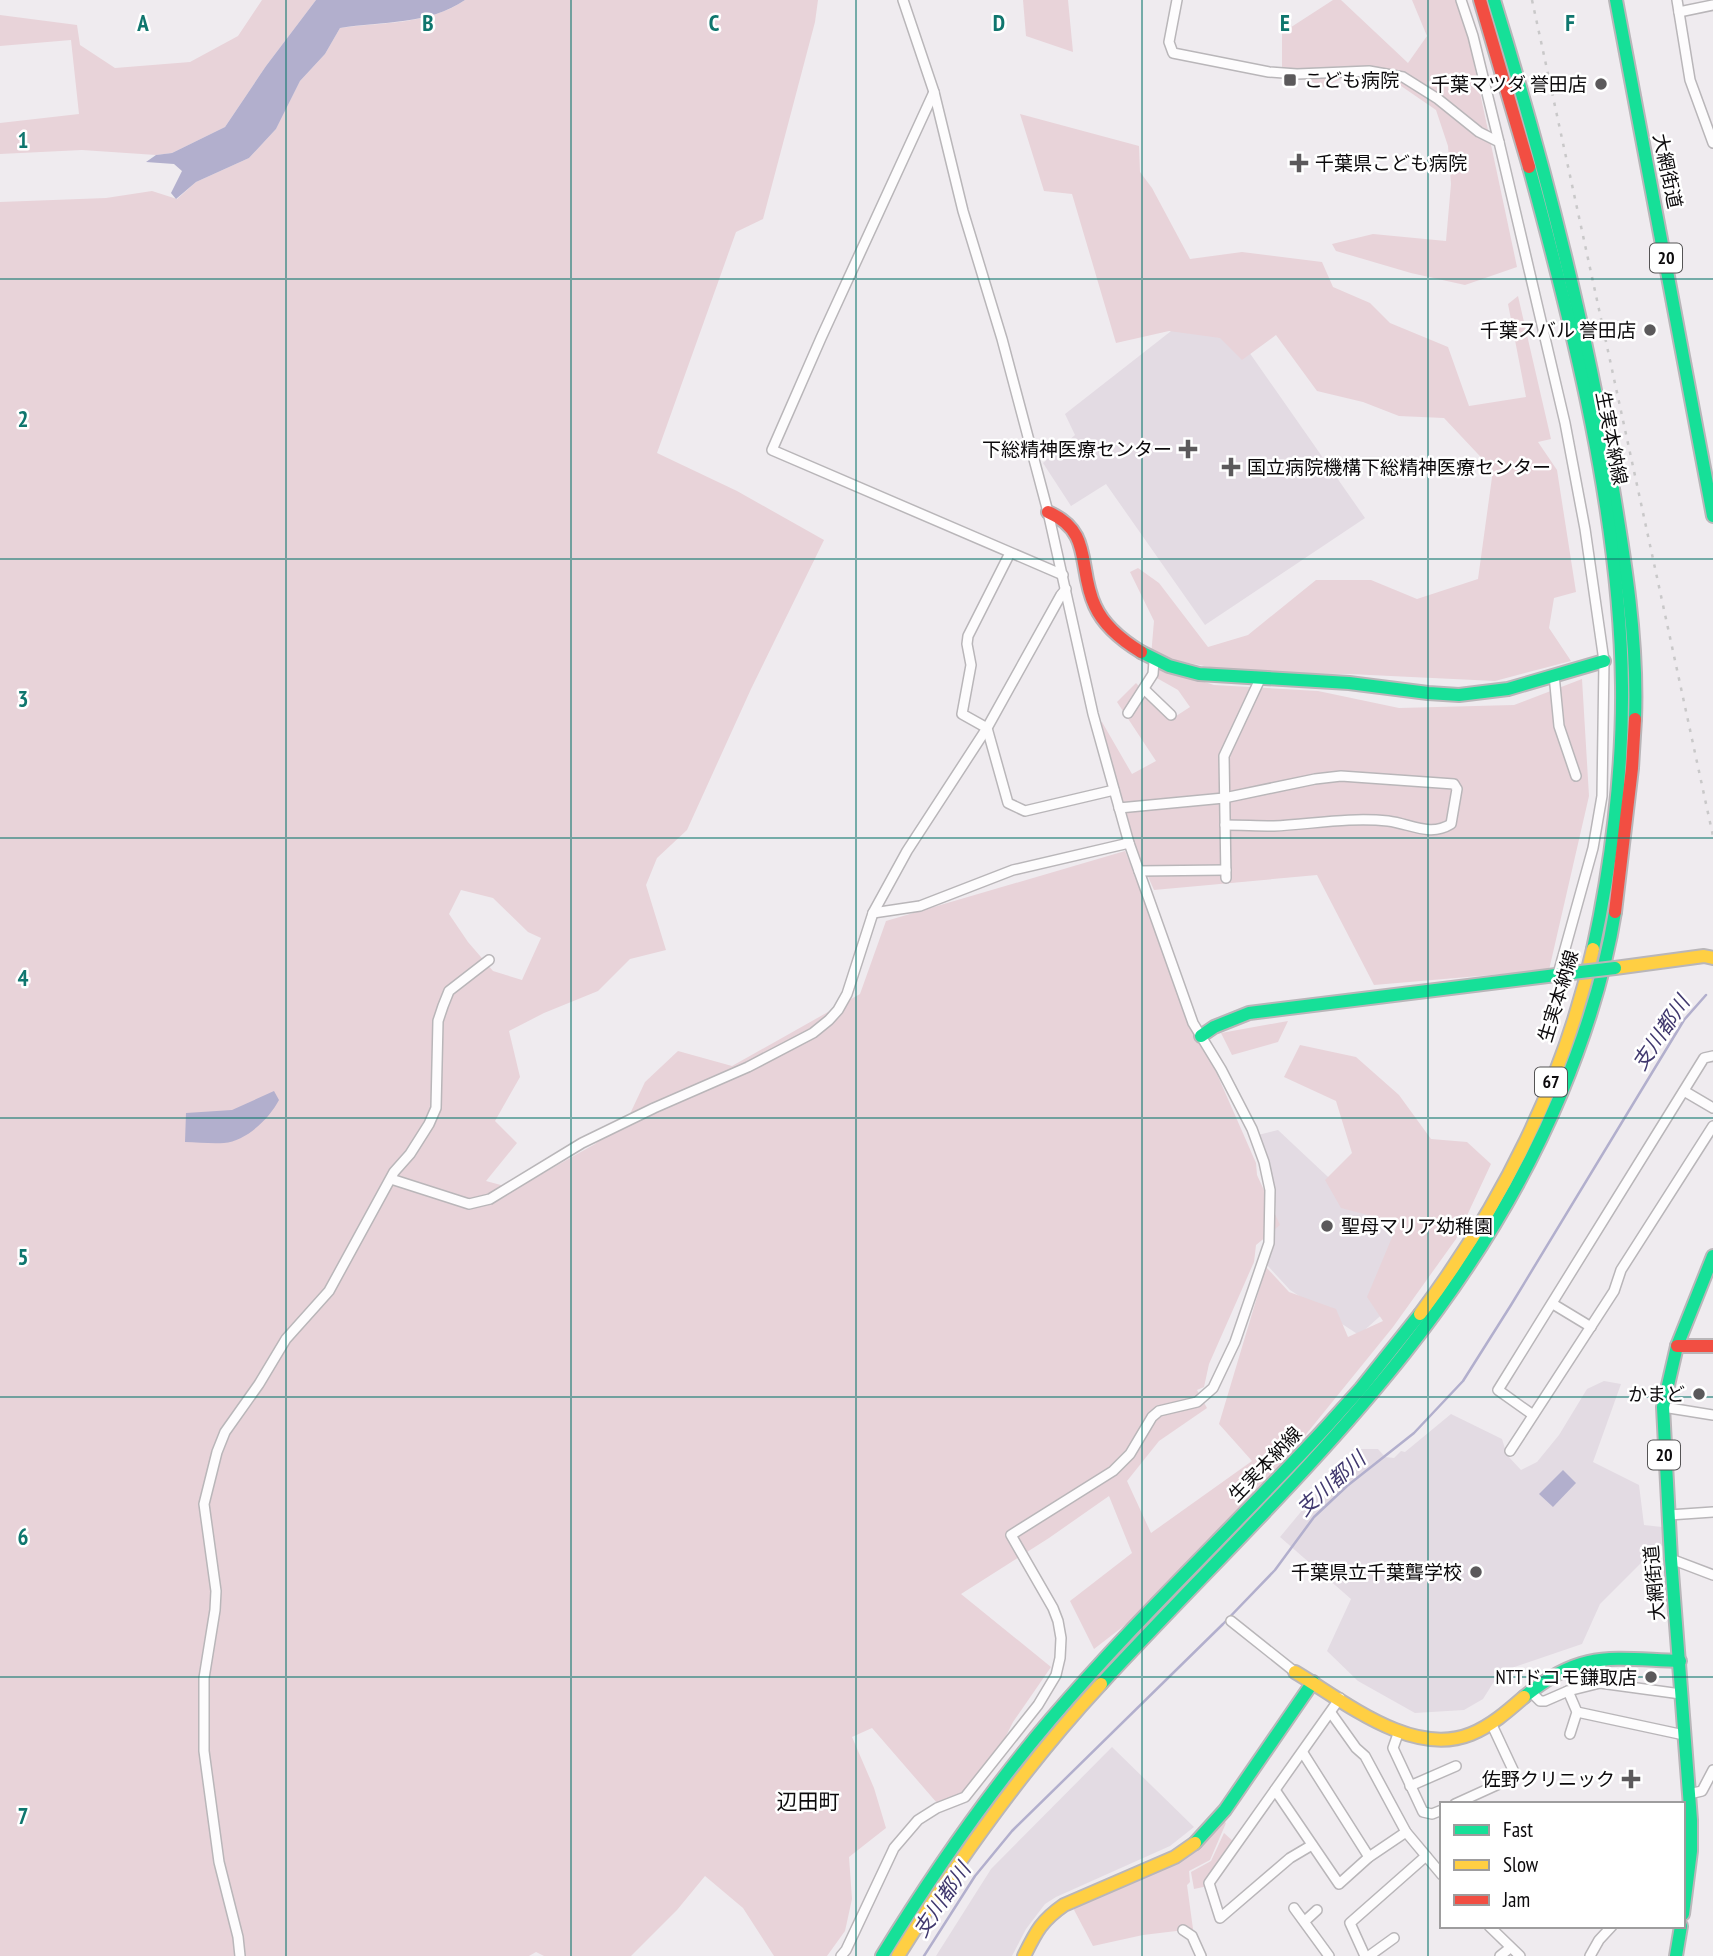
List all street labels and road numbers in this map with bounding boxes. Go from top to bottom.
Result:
street label: 大網街道 [1648,131,1688,211]
road number: 20 [1650,244,1682,272]
street label: 生実本納線 [1591,389,1633,487]
street label: 生実本納線 [1533,947,1583,1045]
road number: 67 [1535,1068,1567,1097]
street label: 生実本納線 [1223,1421,1307,1507]
road number: 20 [1648,1440,1680,1470]
street label: 大網街道 [1639,1544,1669,1622]

